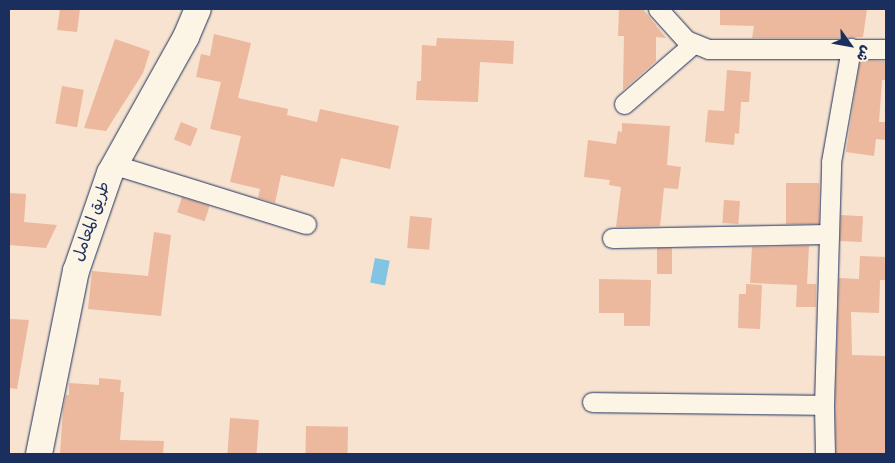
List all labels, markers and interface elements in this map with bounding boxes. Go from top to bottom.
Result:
north arrow [825,20,875,70]
text: ش [850,41,875,65]
street label: طريق المعامل [70,179,116,265]

